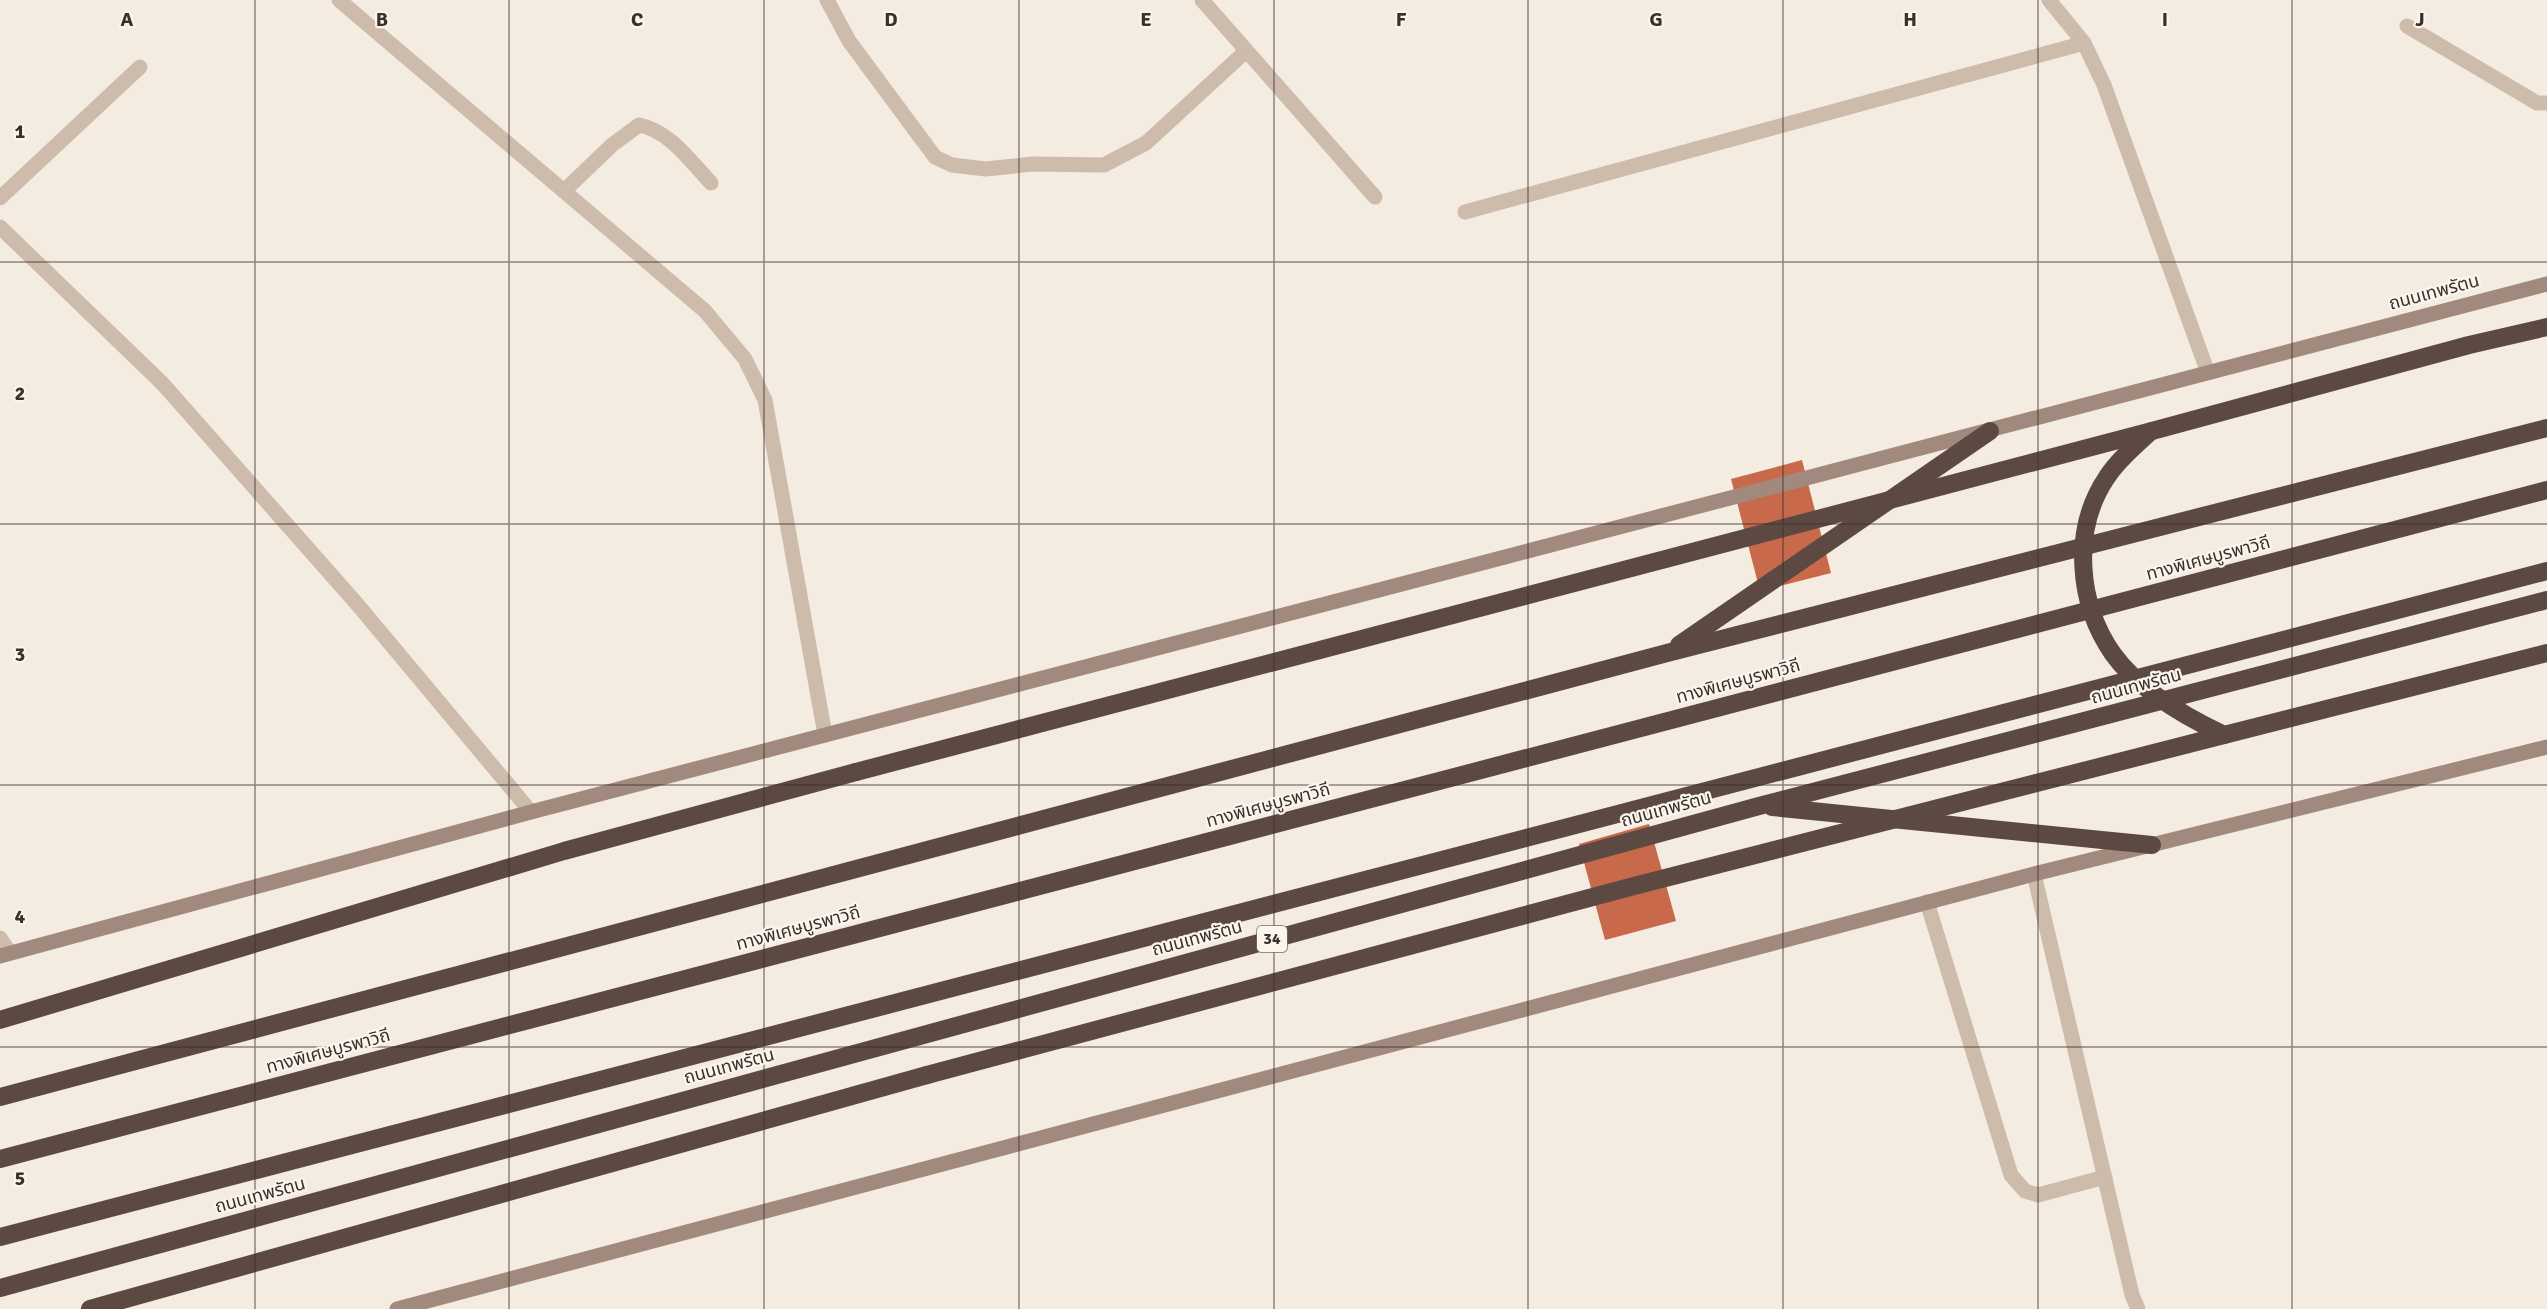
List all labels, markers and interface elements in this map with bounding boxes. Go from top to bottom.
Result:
text: A [121,7,134,32]
text: B [376,7,388,32]
text: C [631,7,643,32]
text: D [884,7,898,32]
text: E [1140,7,1152,32]
text: F [1396,7,1407,32]
text: G [1649,7,1663,32]
text: H [1903,7,1917,32]
text: I [2162,7,2168,32]
text: J [2415,7,2425,32]
text: 1 [15,119,26,144]
street label: ถนนเทพรัตน [2386,269,2482,315]
text: 2 [15,381,25,406]
street label: ทางพิเศษบูรพาวิถี [2144,531,2273,586]
text: 3 [15,642,25,667]
street label: ทางพิเศษบูรพาวิถี [1674,654,1803,709]
street label: ถนนเทพรัตน [2088,663,2184,709]
street label: ทางพิเศษบูรพาวิถี [1204,778,1333,833]
street label: ถนนเทพรัตน [1618,786,1714,832]
street label: ทางพิเศษบูรพาวิถี [734,901,863,956]
text: 4 [15,904,26,929]
street label: ถนนเทพรัตน [1149,915,1245,961]
road number: 34 [1257,926,1287,952]
street label: ทางพิเศษบูรพาวิถี [264,1024,393,1079]
street label: ถนนเทพรัตน [681,1043,777,1089]
text: 5 [15,1166,25,1191]
street label: ถนนเทพรัตน [212,1172,308,1218]

